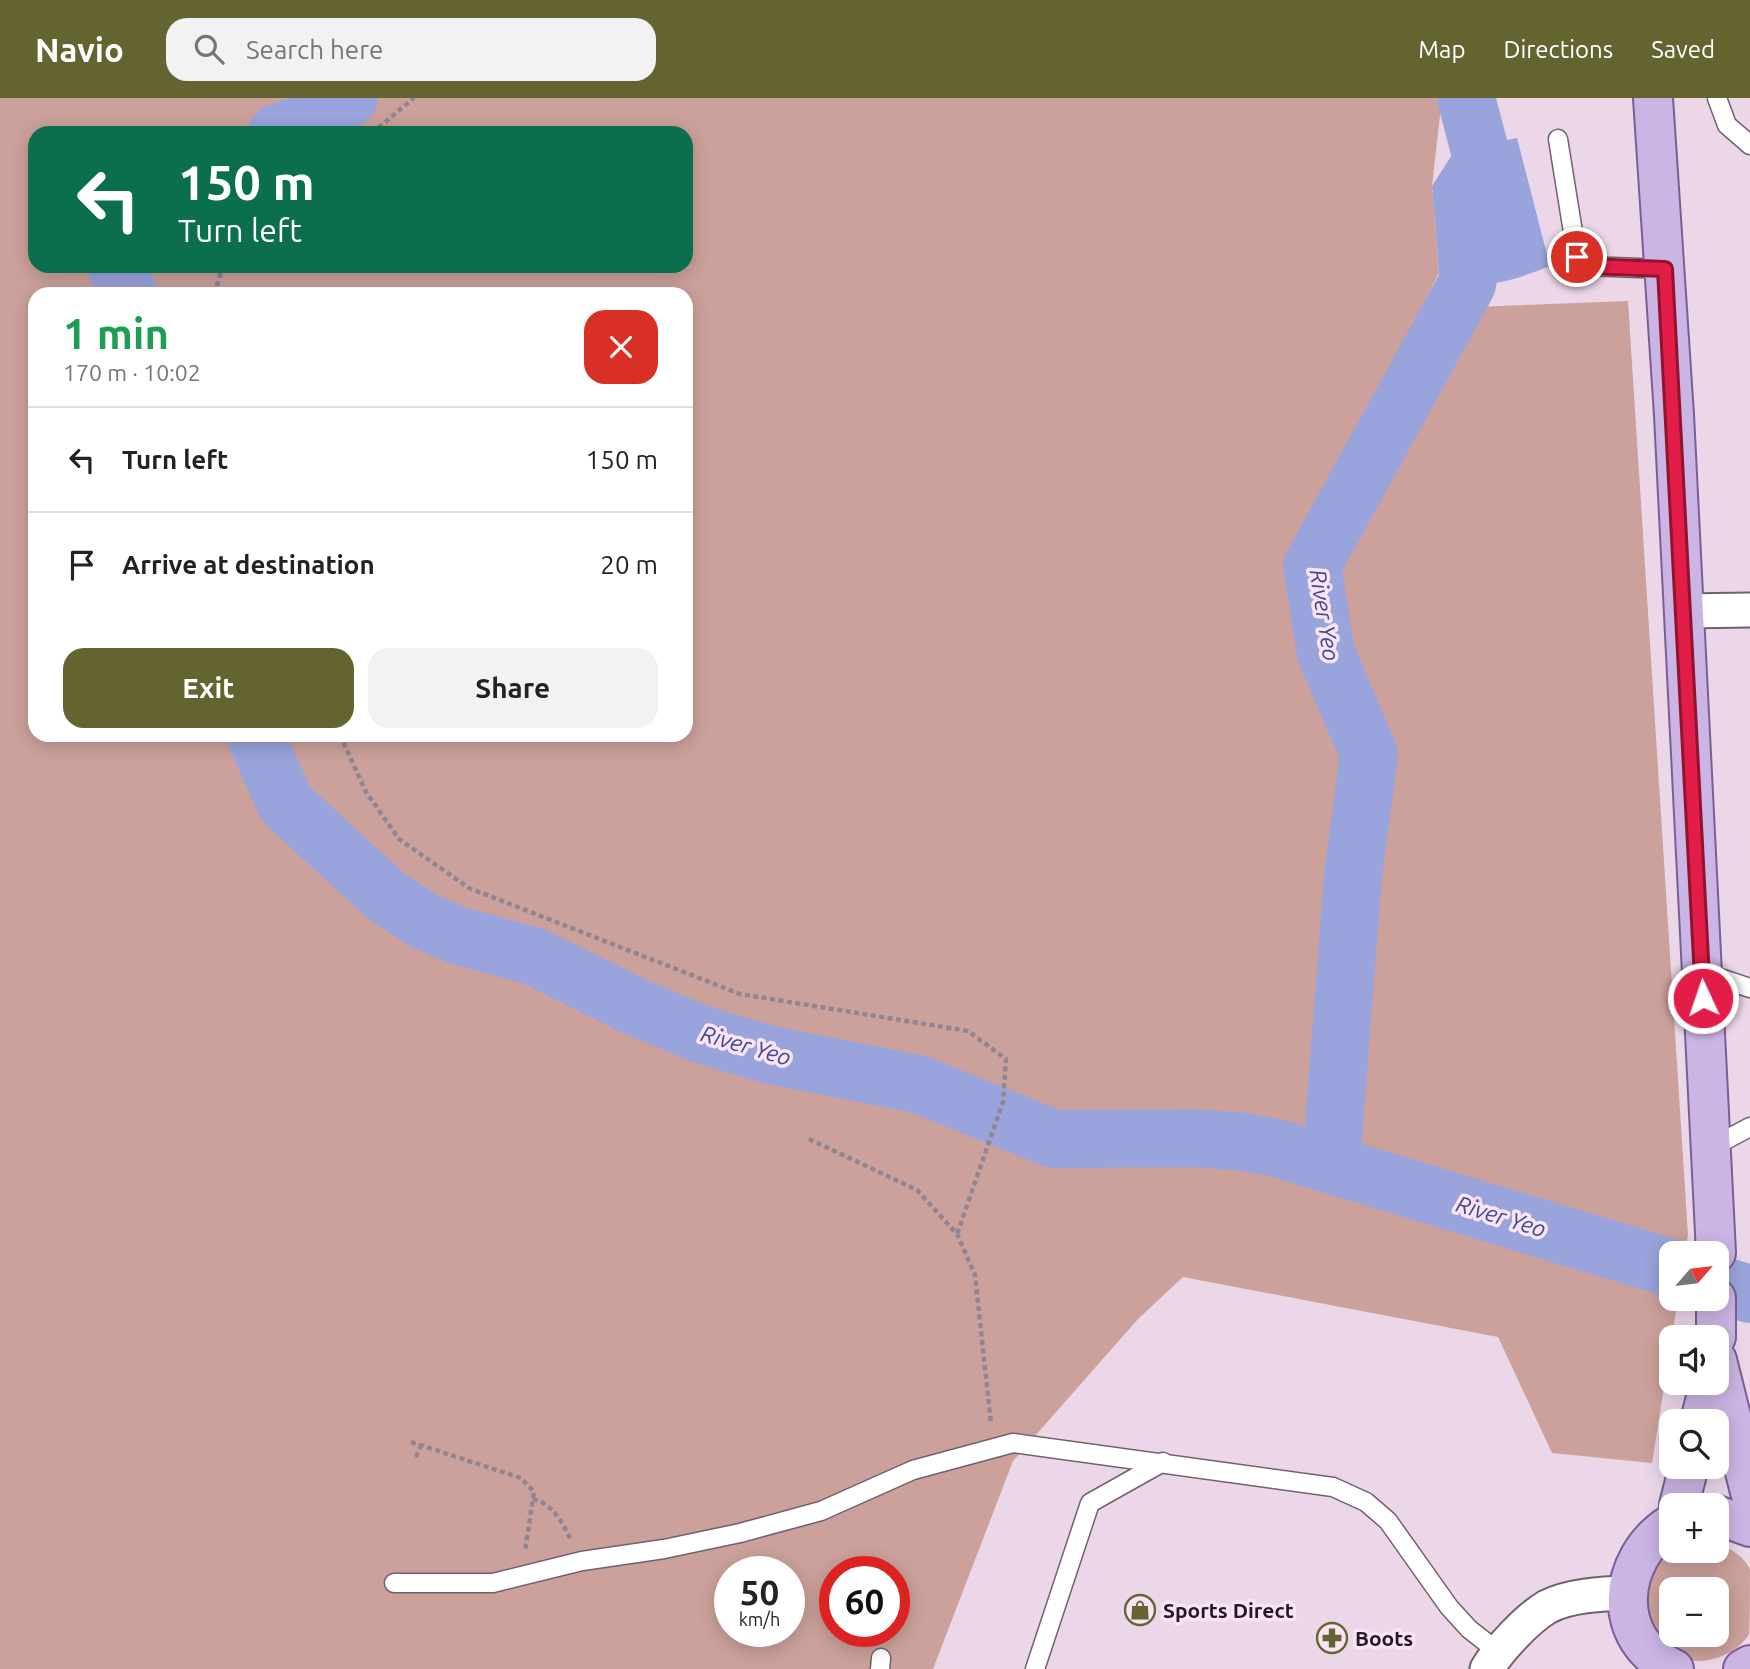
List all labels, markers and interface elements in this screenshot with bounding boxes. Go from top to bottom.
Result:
search box [166,18,656,81]
icon: search [190,30,228,68]
text: Navio [35,31,124,68]
text: Search here [246,35,383,64]
text: Map [1418,36,1465,63]
text: Directions [1503,36,1613,63]
text: Saved [1651,36,1715,63]
icon: left [63,154,154,245]
text: 150 m [178,154,315,209]
text: Turn left [178,212,302,248]
pin [1547,227,1607,287]
icon: arrive [1558,238,1596,276]
text: 1 min [63,310,169,357]
button: close [584,310,658,384]
text: 170 m · 10:02 [63,360,201,385]
icon: left [63,441,101,479]
text: Turn left [122,445,228,474]
text: 150 m [586,445,658,474]
icon: arrive [63,546,101,584]
text: Arrive at destination [122,550,375,579]
text: 20 m [600,550,658,579]
water label: River Yeo [1305,568,1345,662]
button: Exit [63,648,354,728]
button: Share [368,648,658,728]
position arrow [1666,961,1740,1035]
water label: River Yeo [698,1020,794,1070]
water label: River Yeo [1453,1191,1549,1241]
north arrow [1659,1241,1729,1311]
map controls [1659,1241,1729,1647]
button: sound [1659,1325,1729,1395]
button: search [1659,1409,1729,1479]
button: + [1659,1493,1729,1563]
speed limit sign: 60 [819,1556,910,1647]
text: 50 [740,1572,779,1612]
button: − [1659,1577,1729,1647]
shop icon: Sports Direct [1123,1593,1157,1627]
place label: Sports Direct [1163,1598,1294,1622]
text: km/h [739,1609,780,1629]
pharmacy icon: Boots [1315,1621,1349,1655]
place label: Boots [1355,1626,1413,1650]

